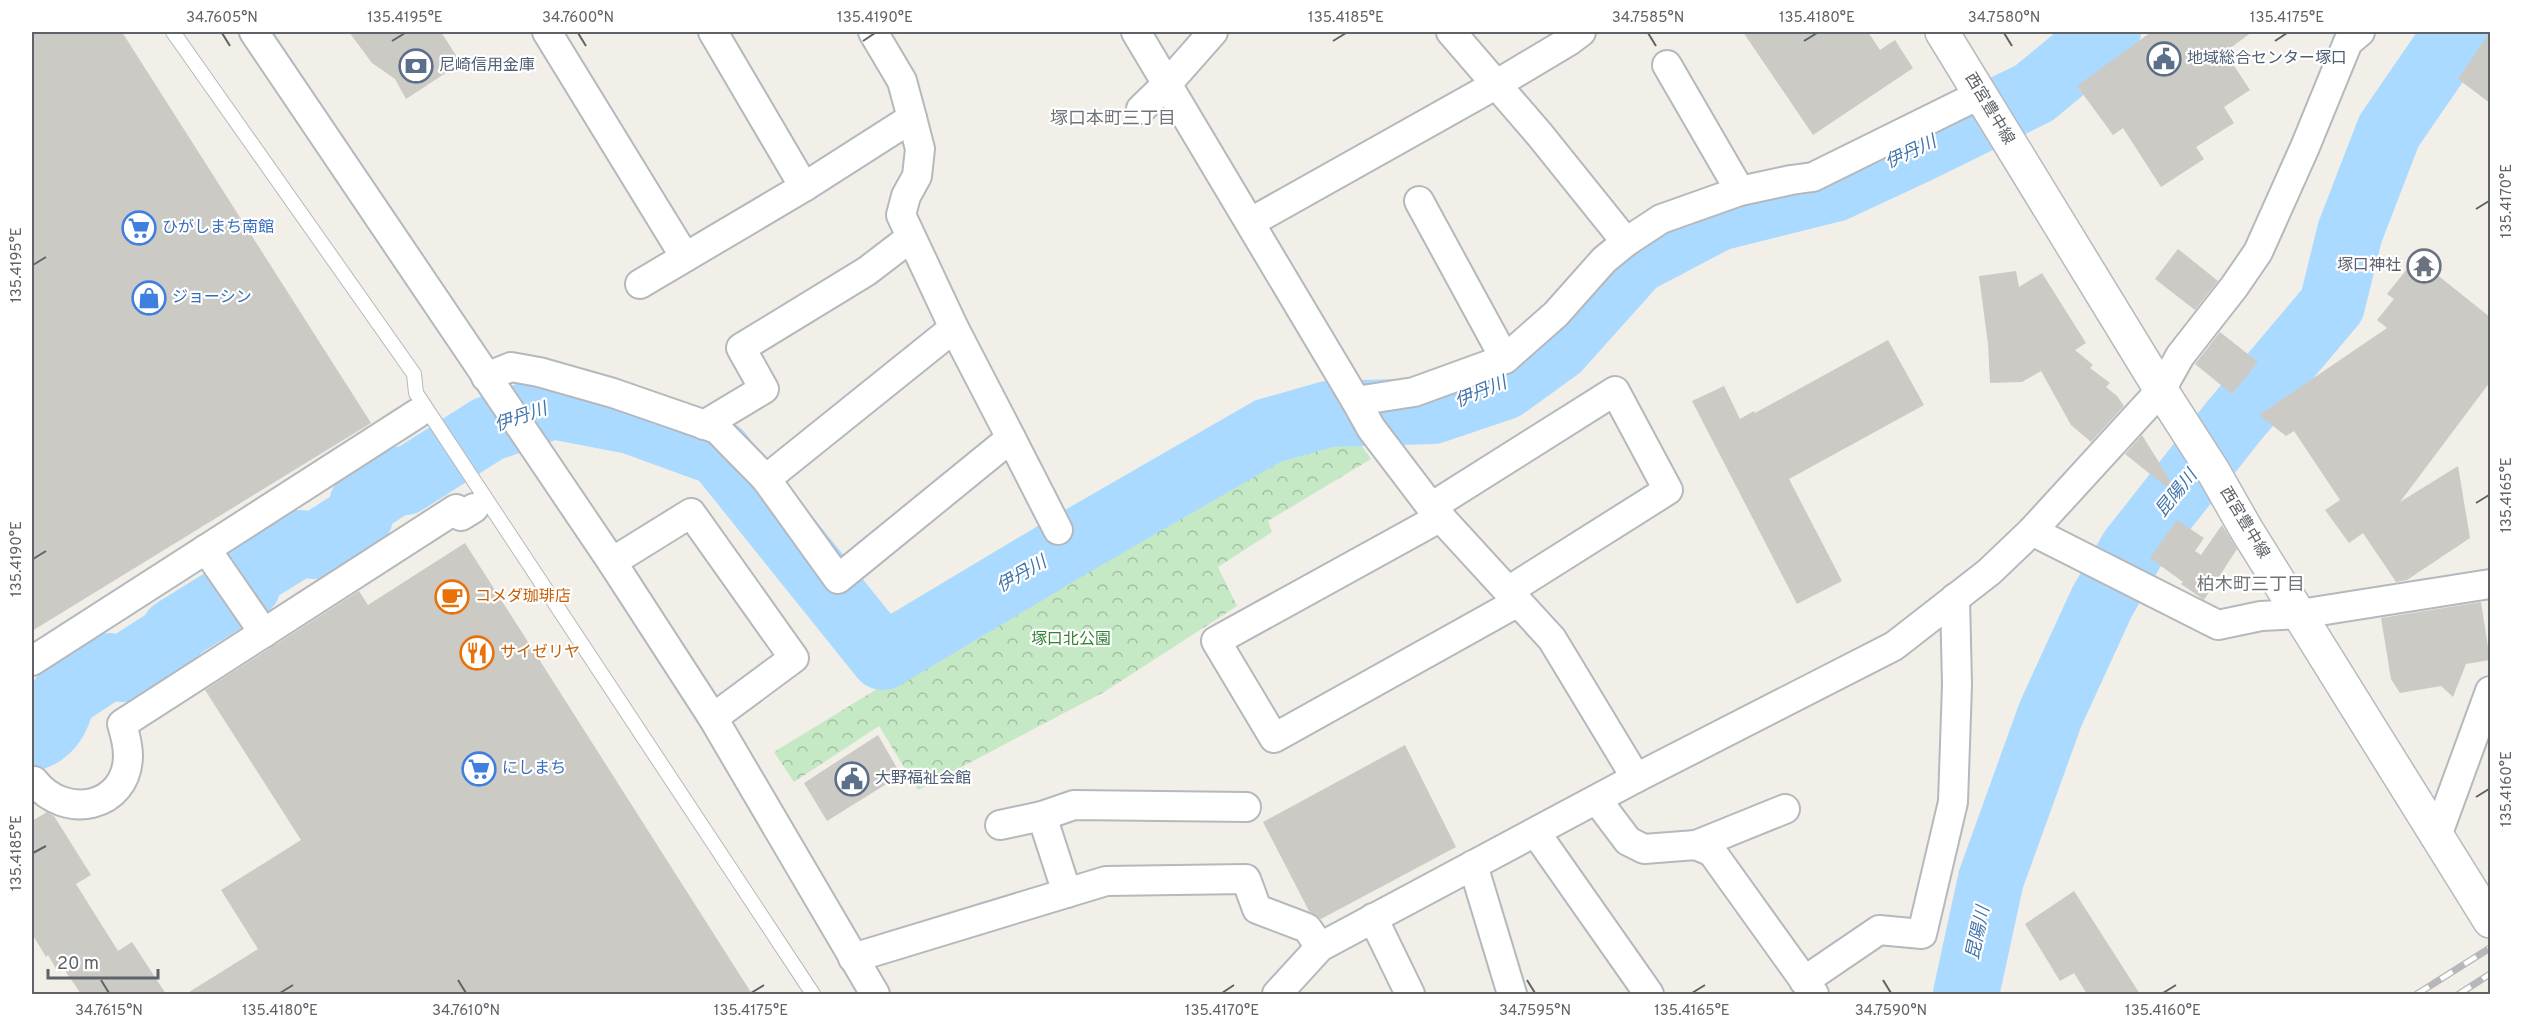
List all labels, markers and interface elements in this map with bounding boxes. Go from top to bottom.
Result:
text: 34.7605°N [186,9,258,28]
text: 135.4195°E [367,9,443,28]
text: 34.7600°N [542,9,614,28]
text: 135.4190°E [837,9,913,28]
text: 135.4185°E [1308,9,1384,28]
text: 34.7585°N [1612,9,1684,28]
text: 135.4180°E [1779,9,1855,28]
text: 34.7580°N [1968,9,2040,28]
text: 135.4175°E [2250,9,2324,28]
public building icon: 地域総合センター塚口 [2146,41,2182,77]
bank icon: 尼崎信用金庫 [398,48,434,84]
place label: 地域総合センター塚口 [2187,49,2347,69]
place label: 尼崎信用金庫 [439,56,535,76]
street label: 西宮豊中線 [1960,70,2018,148]
district label: 塚口本町三丁目 [1050,108,1176,131]
water label: 伊丹川 [1882,130,1942,175]
text: 135.4170°E [2498,164,2517,238]
supermarket icon: ひがしまち南館 [121,210,157,246]
place label: ひがしまち南館 [162,218,274,238]
text: 135.4195°E [8,227,27,303]
temple icon: 塚口神社 [2406,248,2442,284]
place label: 塚口神社 [2337,256,2401,276]
shop icon: ジョーシン [131,280,167,316]
place label: ジョーシン [172,288,252,308]
water label: 伊丹川 [1452,371,1512,414]
water label: 伊丹川 [492,398,552,438]
text: 135.4165°E [2498,457,2517,533]
water label: 昆陽川 [2151,464,2204,522]
street label: 西宮豊中線 [2215,484,2273,562]
text: 135.4190°E [8,521,27,597]
water label: 伊丹川 [993,551,1053,598]
district label: 柏木町三丁目 [2197,574,2305,597]
cafe icon: コメダ珈琲店 [434,579,470,615]
place label: コメダ珈琲店 [475,587,571,607]
park label: 塚口北公園 [1031,630,1111,650]
restaurant icon: サイゼリヤ [459,635,495,671]
place label: サイゼリヤ [500,643,580,663]
supermarket icon: にしまち [461,751,497,787]
text: 135.4160°E [2498,751,2517,827]
place label: にしまち [502,759,566,779]
public building icon: 大野福祉会館 [834,761,870,797]
place label: 大野福祉会館 [875,769,971,789]
text: 135.4185°E [8,815,27,891]
water label: 昆陽川 [1962,902,1996,962]
scale bar [48,942,158,980]
text: 20 m [57,953,99,976]
text: 34.7615°N [75,1002,143,1021]
text: 135.4180°E [242,1002,318,1021]
text: 34.7610°N [432,1002,500,1021]
text: 135.4175°E [714,1002,788,1021]
text: 135.4170°E [1185,1002,1259,1021]
text: 34.7595°N [1499,1002,1571,1021]
text: 135.4165°E [1654,1002,1730,1021]
text: 34.7590°N [1855,1002,1927,1021]
text: 135.4160°E [2125,1002,2201,1021]

